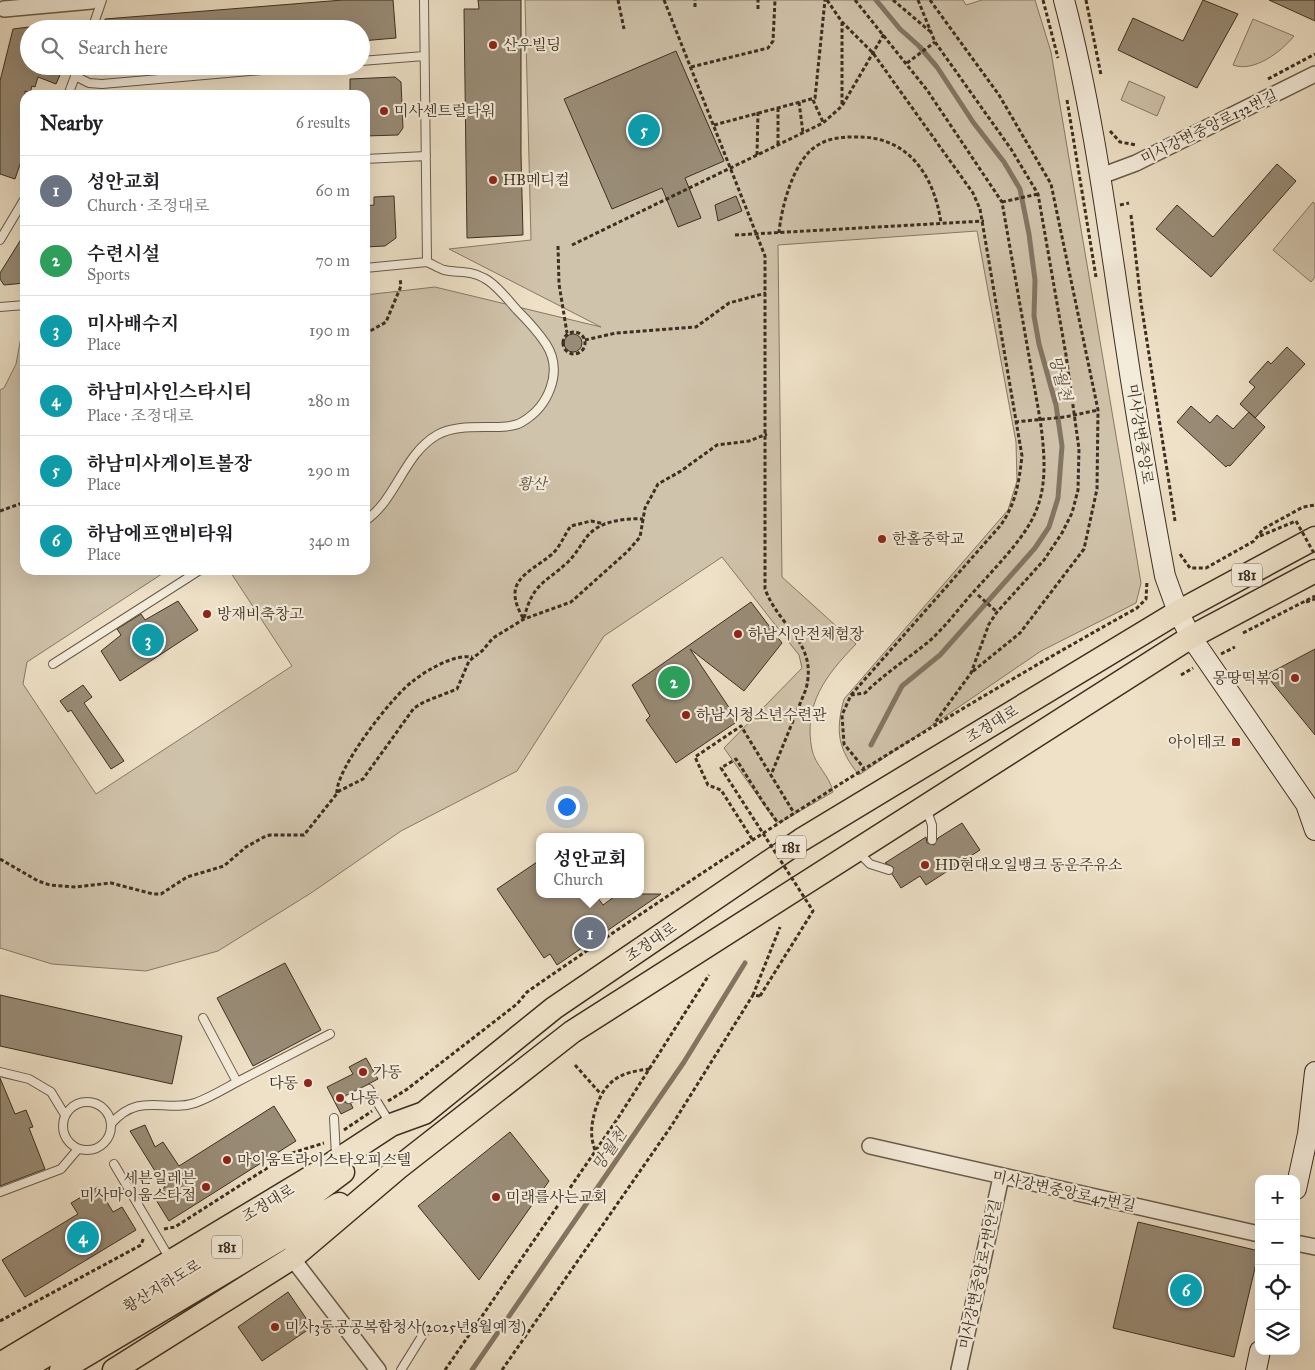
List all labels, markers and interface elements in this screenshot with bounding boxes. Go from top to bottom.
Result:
search box [20,20,370,75]
icon: search [38,34,66,62]
text: Search here [78,36,168,59]
place label: 산우빌딩 [503,36,561,54]
marker: 산우빌딩 [487,39,499,51]
street label: 미사강변중앙로132번길 [1138,86,1280,168]
place label: 미사센트럴타워 [394,102,495,120]
marker: 미사센트럴타워 [378,105,390,117]
text: Nearby [40,110,103,136]
pin: 5 [628,111,660,149]
text: 6 results [296,113,350,132]
text: 성안교회 [87,170,160,193]
place label: HB메디컬 [503,171,569,189]
marker: HB메디컬 [487,174,499,186]
text: 1 [53,181,59,200]
text: 60 m [316,181,350,200]
text: Church · 조정대로 [87,196,209,215]
text: 수련시설 [87,242,160,265]
text: 2 [52,251,60,270]
text: 70 m [315,251,350,270]
text: Sports [87,265,130,284]
text: 미사배수지 [87,312,179,335]
text: 3 [53,321,59,340]
text: 190 m [309,321,350,340]
text: Place [87,335,121,354]
water label: 망월천 [1045,353,1076,404]
text: 하남미사인스타시티 [87,380,252,403]
street label: 미사강변중앙로 [1123,382,1157,486]
text: 4 [52,391,60,410]
text: 280 m [307,391,350,410]
text: Place · 조정대로 [87,406,193,425]
text: 하남미사게이트볼장 [87,452,252,475]
text: 5 [52,461,60,480]
text: 290 m [307,461,350,480]
text: Place [87,475,121,494]
park label: 황산 [518,475,549,493]
text: 하남에프앤비타워 [87,522,234,545]
place label: 한홀중학교 [892,530,965,548]
text: 6 [52,531,60,550]
text: 340 m [308,531,350,550]
marker: 한홀중학교 [876,533,888,545]
text: Place [87,545,121,564]
road number: 181 [1232,564,1262,586]
place label: 방재비축창고 [217,605,304,623]
marker: 방재비축창고 [201,608,213,620]
pin: 3 [132,621,164,659]
place label: 하남시안전체험장 [748,625,864,643]
marker: 하남시안전체험장 [732,628,744,640]
pin: 2 [658,663,690,701]
place label: 몽땅떡볶이 [1213,669,1285,687]
marker: 몽땅떡볶이 [1289,672,1301,684]
street label: 조정대로 [963,701,1022,747]
place label: 하남시청소년수련관 [696,706,827,724]
marker: 하남시청소년수련관 [680,709,692,721]
place label: 아이테코 [1168,733,1227,751]
marker: 아이테코 [1230,736,1242,748]
your location [554,794,580,820]
popup [536,833,644,898]
road number: 181 [776,836,806,859]
text: 성안교회 [553,847,627,870]
place label: HD현대오일뱅크 동운주유소 [935,856,1123,874]
marker: HD현대오일뱅크 동운주유소 [919,859,931,871]
text: Church [553,870,603,889]
pin: 1 [574,914,606,952]
street label: 조정대로 [622,918,680,966]
place label: 가동 [373,1063,402,1081]
marker: 가동 [357,1066,369,1078]
place label: 다동 [269,1074,299,1092]
marker: 다동 [302,1077,314,1089]
place label: 나동 [350,1089,379,1107]
marker: 나동 [334,1092,346,1104]
water label: 망월천 [588,1124,631,1174]
place label: 마이움트라이스타오피스텔 [237,1151,411,1169]
marker: 마이움트라이스타오피스텔 [221,1154,233,1166]
street label: 미사강변중앙로47번길 [991,1167,1137,1215]
place label: 세븐일레븐 미사마이움스타점 [80,1169,197,1204]
map controls [1255,1175,1300,1355]
button: + [1255,1175,1300,1220]
street label: 조정대로 [239,1180,298,1226]
marker: 세븐일레븐 미사마이움스타점 [200,1181,212,1193]
place label: 미래를사는교회 [506,1188,607,1206]
marker: 미래를사는교회 [490,1191,502,1203]
street label: 미사강변중앙로7번안길 [955,1197,1005,1351]
pin: 4 [67,1218,99,1256]
button: − [1255,1220,1300,1265]
road number: 181 [212,1236,242,1258]
street label: 황산지하도로 [120,1256,204,1316]
button: locate [1255,1265,1300,1310]
pin: 6 [1170,1271,1202,1309]
button: layers [1255,1310,1300,1355]
place label: 미사3동공공복합청사(2025년8월예정) [285,1318,526,1337]
marker: 미사3동공공복합청사(2025년8월예정) [269,1321,281,1333]

